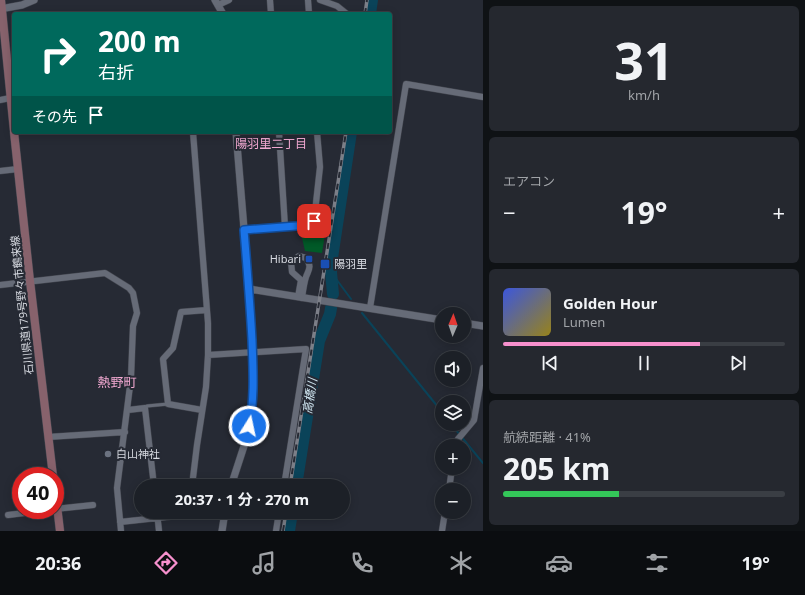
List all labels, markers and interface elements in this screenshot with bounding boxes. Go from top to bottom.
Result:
text: 200 m [98,22,181,60]
text: 31 [614,24,674,95]
icon: right [32,28,84,80]
text: 右折 [98,60,134,84]
text: km/h [628,86,660,104]
icon: arrive [85,104,107,126]
text: その先 [32,106,77,126]
district label: 陽羽里二丁目 [235,135,307,152]
text: エアコン [503,172,555,190]
text: 19° [620,192,668,233]
text: − [503,197,516,227]
text: + [772,197,785,227]
pin [297,204,331,238]
icon: arrive [303,210,325,232]
street label: 石川県道179号野々市鶴来線 [7,235,36,375]
place label: Hibari [270,251,301,266]
marker: Hibari [304,254,314,264]
place label: 陽羽里 [334,256,367,271]
marker: 陽羽里 [319,258,331,270]
text: Golden Hour [563,293,657,313]
north arrow [435,307,471,343]
map controls [435,307,471,519]
text: Lumen [563,313,605,331]
button: sound [435,351,471,387]
icon: previous [539,352,561,374]
icon: pause [633,352,655,374]
icon: next [727,352,749,374]
district label: 熱野町 [97,373,137,391]
water label: 高橋川 [298,375,321,415]
button: layers [435,395,471,431]
position arrow [228,405,270,447]
text: 航続距離 · 41% [503,428,591,446]
button: + [435,439,471,475]
place label: 白山神社 [116,446,160,461]
text: 205 km [503,448,610,489]
marker: 白山神社 [103,449,113,459]
speed limit sign: 40 [12,467,64,519]
button: − [435,483,471,519]
text: 20:37 · 1 分 · 270 m [175,489,309,509]
icon: directions [152,549,180,577]
icon: music [250,549,278,577]
icon: phone [348,549,376,577]
icon: climate [447,549,475,577]
icon: car [545,549,573,577]
icon: filters [643,549,671,577]
text: 20:36 [35,551,81,575]
text: 19° [742,551,770,575]

